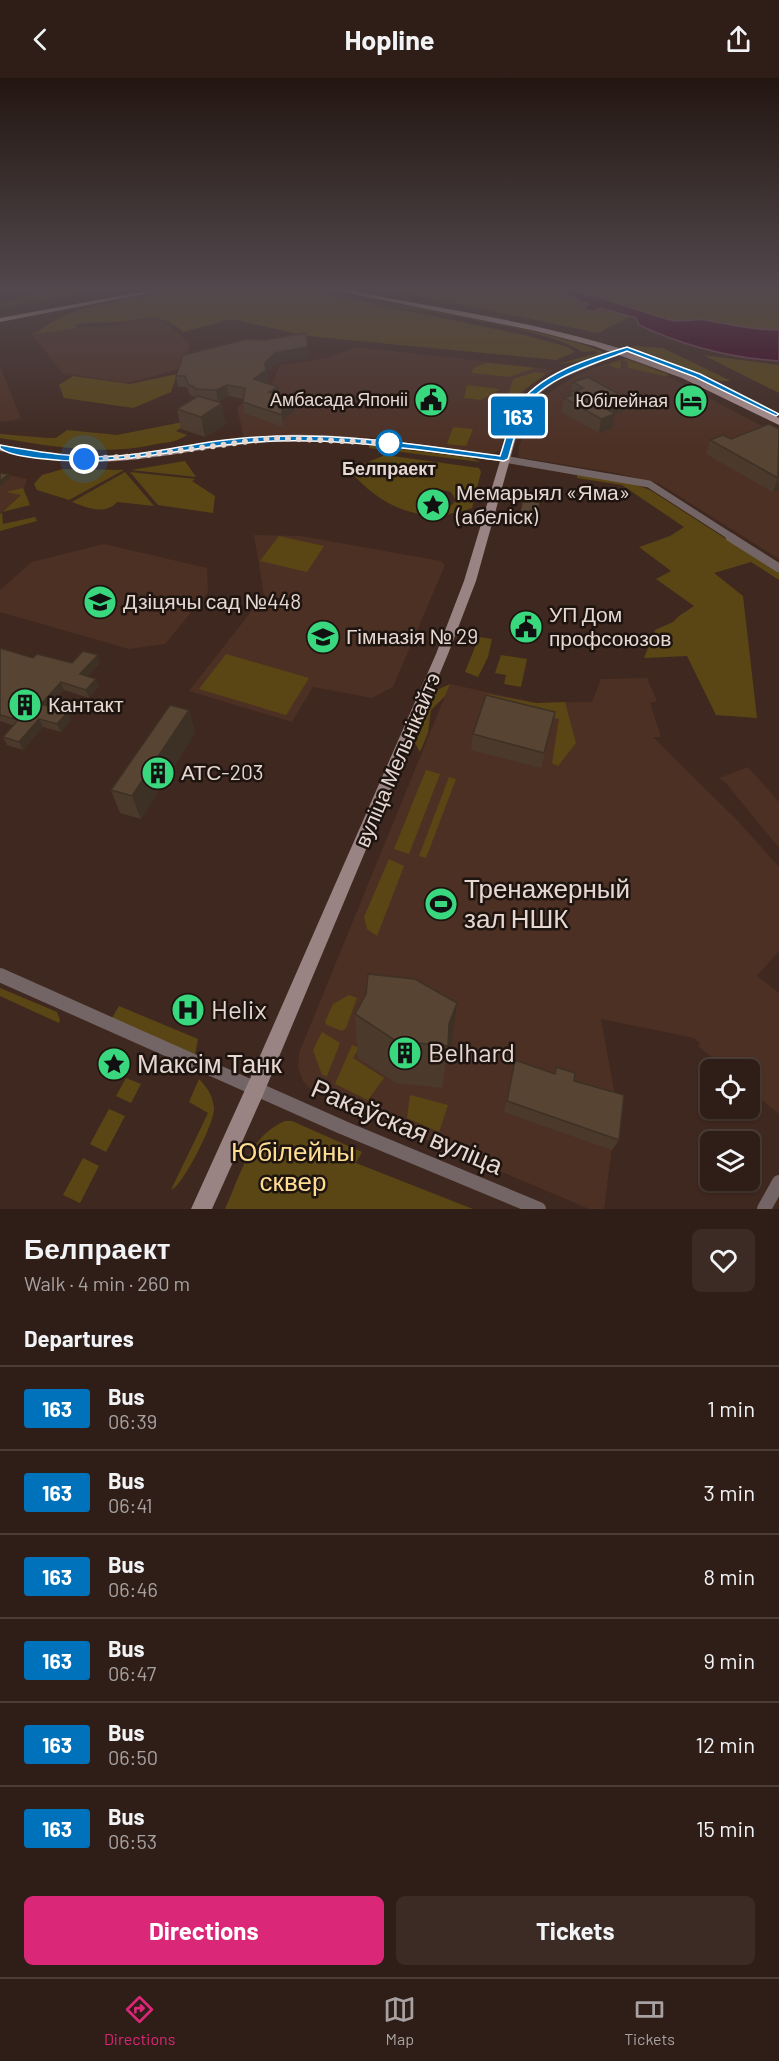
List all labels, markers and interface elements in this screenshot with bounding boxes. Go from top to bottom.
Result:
icon: back [24,23,57,56]
text: Hopline [344,23,435,55]
icon: share [722,23,755,56]
public building icon: Амбасада Японіі [413,382,449,418]
hotel icon: Юбілейная [673,383,709,419]
place label: Амбасада Японіі [270,388,408,410]
place label: Юбілейная [575,389,668,411]
line badge: 163 [484,396,552,436]
text: 163 [503,404,533,429]
marker: Белпраект [376,430,402,456]
your location [69,444,99,474]
place label: Белпраект [342,457,436,479]
place label: Мемарыял «Яма» (абеліск) [455,479,630,528]
place icon: Мемарыял «Яма» (абеліск) [415,487,451,523]
school or university icon: Дзіцячы сад №448 [82,584,118,620]
place label: Дзіцячы сад №448 [123,588,301,613]
place label: УП Дом профсоюзов [549,601,671,650]
public building icon: УП Дом профсоюзов [508,609,544,645]
school or university icon: Гімназія № 29 [305,619,341,655]
place label: Гімназія № 29 [346,623,478,648]
street label: вуліца Мельнікайтэ [349,668,445,850]
building icon: Кантакт [7,687,43,723]
place label: Кантакт [48,691,124,716]
building icon: АТС-203 [140,755,176,791]
place label: АТС-203 [181,759,264,784]
place label: Тренажерный зал НШК [464,872,630,933]
sports icon: Тренажерный зал НШК [423,886,459,922]
hospital icon: Helix [170,992,206,1028]
place label: Helix [211,993,267,1024]
building icon: Belhard [387,1035,423,1071]
place label: Belhard [428,1036,515,1067]
place icon: Максім Танк [96,1046,132,1082]
place label: Максім Танк [137,1047,282,1078]
map controls [700,1059,760,1191]
button: locate [700,1059,760,1119]
street label: Ракаўская вуліца [307,1071,508,1180]
button: layers [700,1131,760,1191]
park label: Юбілейны сквер [231,1135,355,1196]
button: heart [692,1229,755,1292]
text: Белпраект [24,1231,170,1265]
text: Walk · 4 min · 260 m [24,1271,190,1295]
text: Departures [24,1325,134,1351]
text: Bus [108,1383,145,1409]
text: 1 min [707,1395,755,1421]
text: 163 [42,1396,72,1421]
text: 06:39 [108,1409,157,1433]
text: Bus [108,1467,145,1493]
text: 3 min [704,1479,755,1505]
text: 163 [42,1480,72,1505]
text: 06:41 [108,1493,153,1517]
text: Bus [108,1551,145,1577]
text: 8 min [703,1563,755,1589]
text: 163 [42,1564,72,1589]
text: 06:46 [108,1577,158,1601]
text: Bus [108,1635,145,1661]
text: 9 min [703,1647,755,1673]
text: 163 [42,1648,72,1673]
text: 06:47 [108,1661,156,1685]
text: Bus [108,1719,145,1745]
text: 12 min [695,1731,755,1757]
text: 163 [42,1732,72,1757]
text: 06:50 [108,1745,158,1769]
text: Bus [108,1803,145,1829]
text: 15 min [696,1815,755,1841]
text: 163 [42,1816,72,1841]
text: 06:53 [108,1829,157,1853]
button: Directions [24,1896,384,1965]
button: Tickets [396,1896,755,1965]
tab: Directions [104,1993,175,2048]
tab: Map [383,1993,416,2048]
tab: Tickets [624,1993,675,2048]

